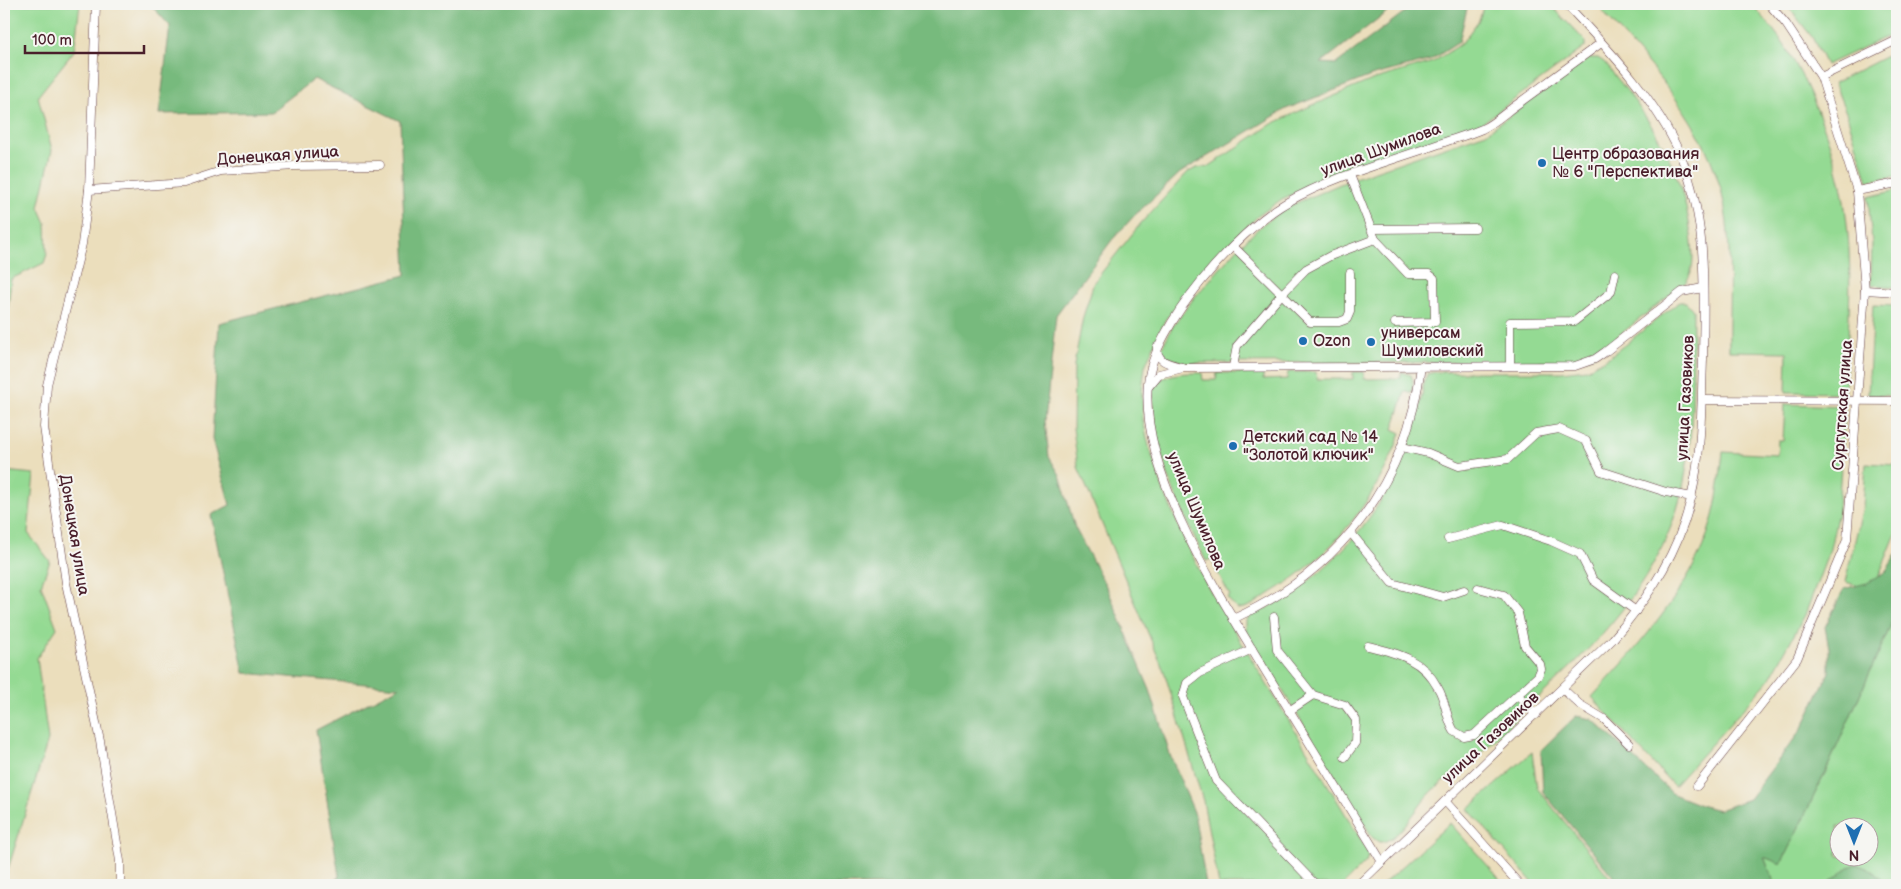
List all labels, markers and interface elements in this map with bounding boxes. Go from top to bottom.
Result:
scale bar [25,22,144,54]
text: 100 m [32,31,72,50]
street label: улица Шумилова [1318,119,1444,181]
street label: Донецкая улица [216,142,340,170]
place label: Центр образования № 6 "Перспектива" [1552,145,1699,182]
marker: Центр образования № 6 "Перспектива" [1536,157,1548,169]
place label: универсам Шумиловский [1381,324,1484,361]
place label: Ozon [1313,332,1351,351]
street label: улица Газовиков [1673,334,1699,461]
marker: Ozon [1297,335,1309,347]
marker: универсам Шумиловский [1365,336,1377,348]
street label: Сургутская улица [1829,338,1857,471]
place label: Детский сад № 14 "Золотой ключик" [1243,428,1378,465]
marker: Детский сад № 14 "Золотой ключик" [1227,440,1239,452]
street label: улица Шумилова [1163,449,1230,573]
street label: Донецкая улица [55,473,93,597]
street label: улица Газовиков [1439,688,1544,788]
north arrow [1828,816,1878,866]
text: N [1849,846,1859,863]

